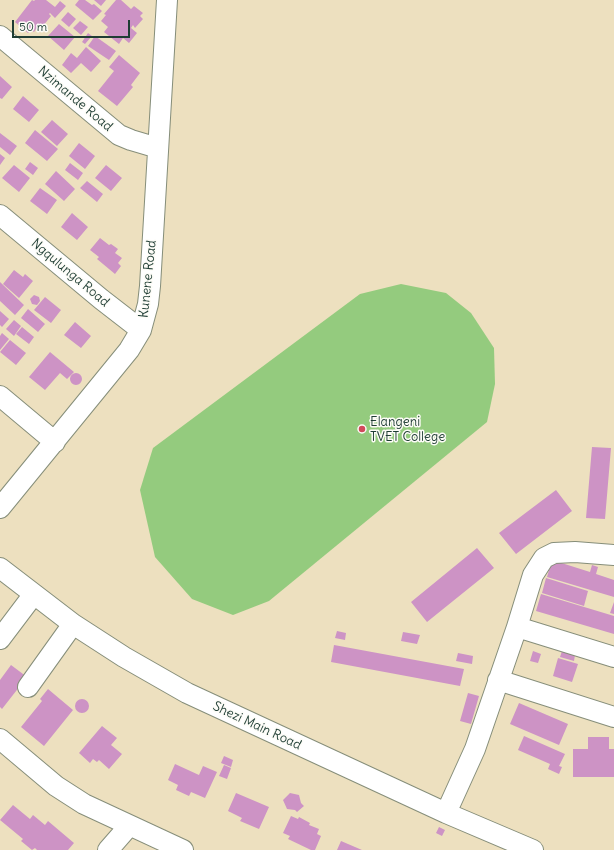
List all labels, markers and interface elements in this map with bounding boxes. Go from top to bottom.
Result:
scale bar [14,12,132,38]
text: 50 m [19,19,47,34]
street label: Nzimande Road [35,63,115,135]
street label: Ngqulunga Road [28,236,112,310]
street label: Kunene Road [136,239,160,319]
place label: Elangeni TVET College [370,414,445,445]
marker: Elangeni TVET College [357,424,367,434]
street label: Shezi Main Road [210,699,304,753]

